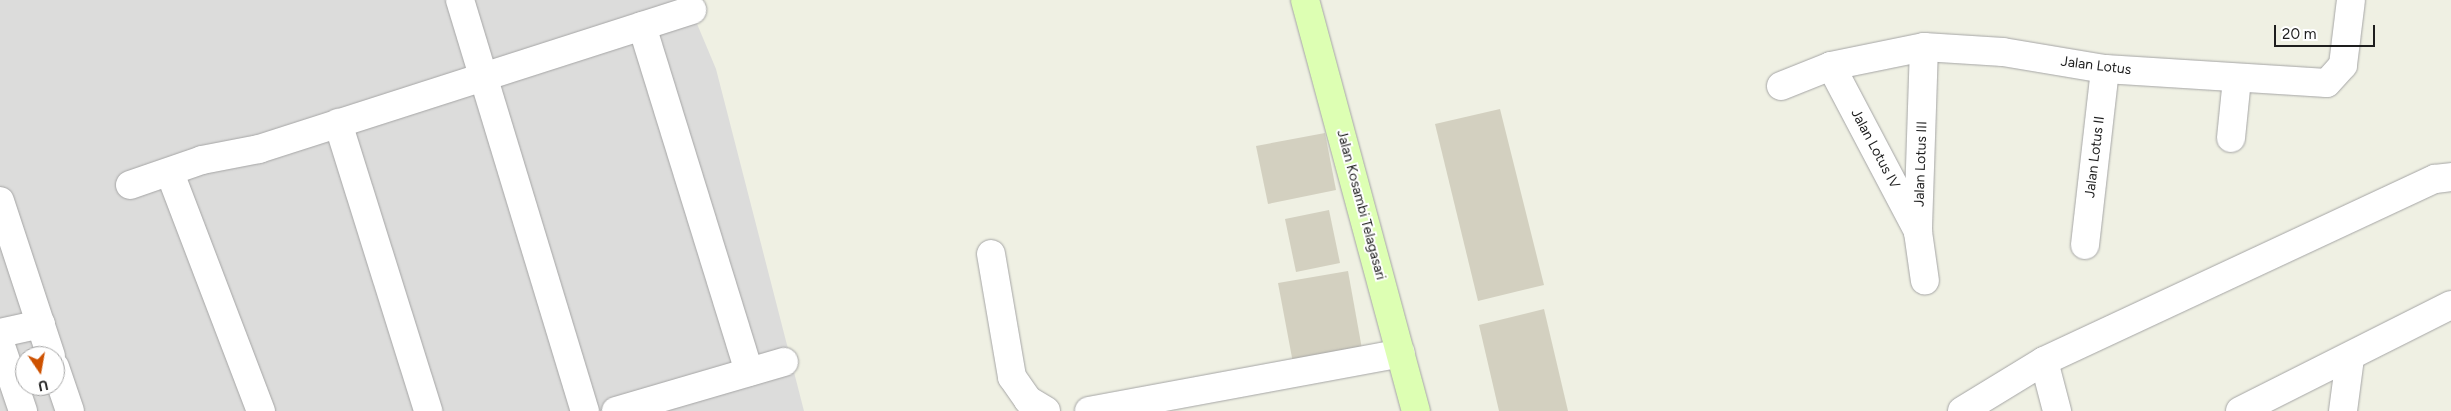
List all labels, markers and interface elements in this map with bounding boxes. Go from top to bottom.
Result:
scale bar [2276,15,2377,47]
text: 20 m [2282,25,2316,43]
street label: Jalan Lotus [2060,53,2132,79]
street label: Jalan Lotus IV [1847,106,1903,192]
street label: Jalan Lotus II [2082,115,2108,199]
street label: Jalan Lotus III [1911,121,1931,207]
street label: Jalan Kosambi Telagasari [1333,128,1389,282]
north arrow [15,346,65,396]
text: U [36,376,50,395]

